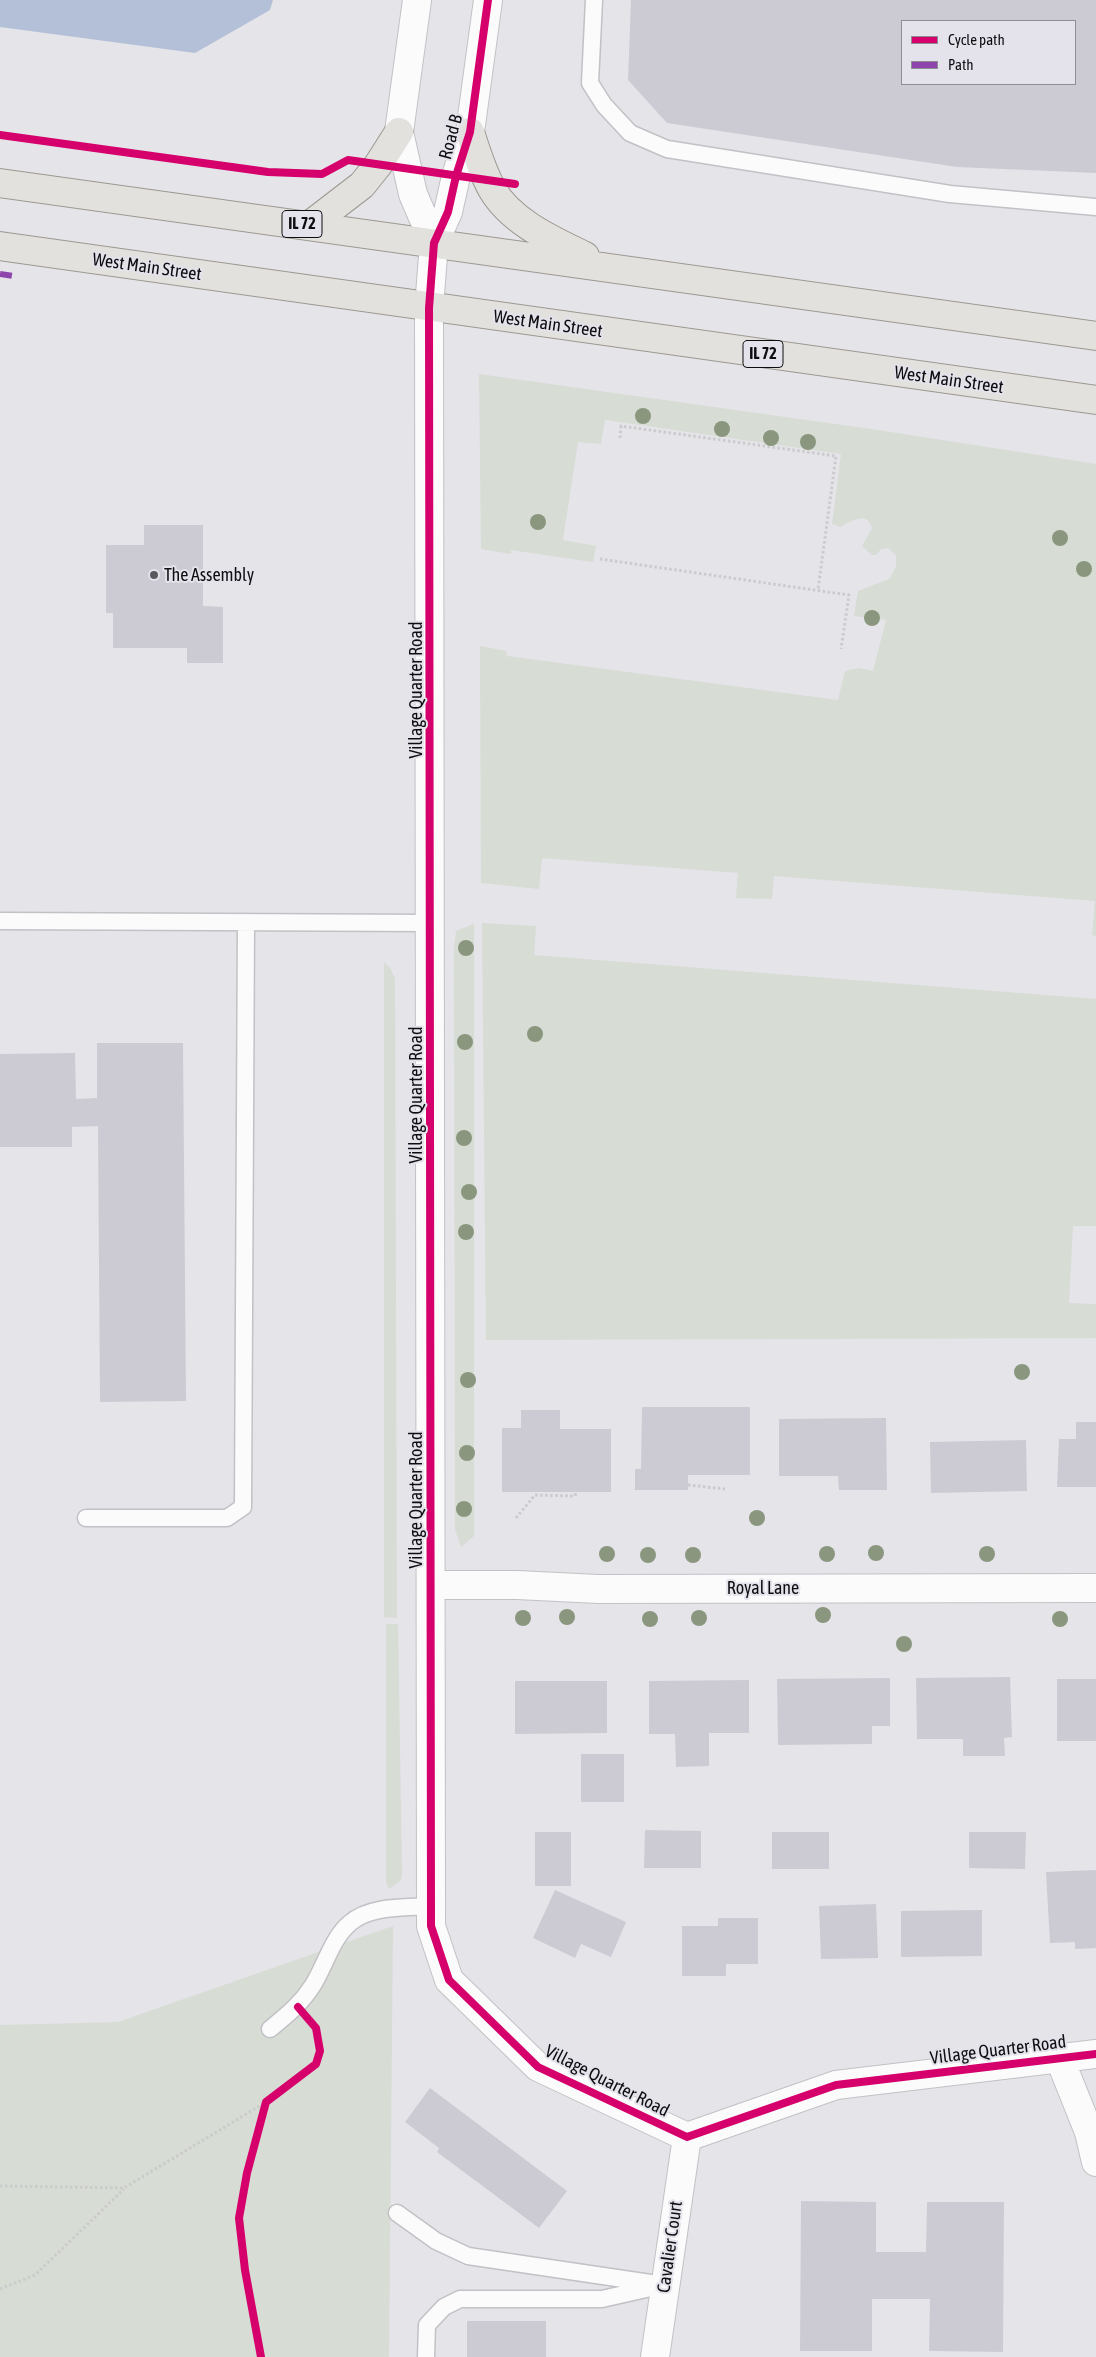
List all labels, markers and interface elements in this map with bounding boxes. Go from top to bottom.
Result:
legend [901,20,1076,85]
text: Cycle path [948,31,1005,48]
text: Path [948,56,974,73]
street label: Road B [435,112,467,162]
road number: IL 72 [282,210,322,238]
street label: West Main Street [91,249,203,285]
street label: West Main Street [492,306,604,342]
road number: IL 72 [743,340,783,368]
street label: West Main Street [893,362,1005,398]
place label: The Assembly [164,564,254,586]
marker: The Assembly [148,569,160,581]
street label: Village Quarter Road [405,622,427,758]
street label: Village Quarter Road [405,1027,427,1163]
street label: Village Quarter Road [405,1432,427,1568]
street label: Royal Lane [727,1577,799,1599]
street label: Village Quarter Road [929,2031,1067,2069]
street label: Village Quarter Road [541,2040,673,2122]
street label: Cavalier Court [653,2200,687,2294]

